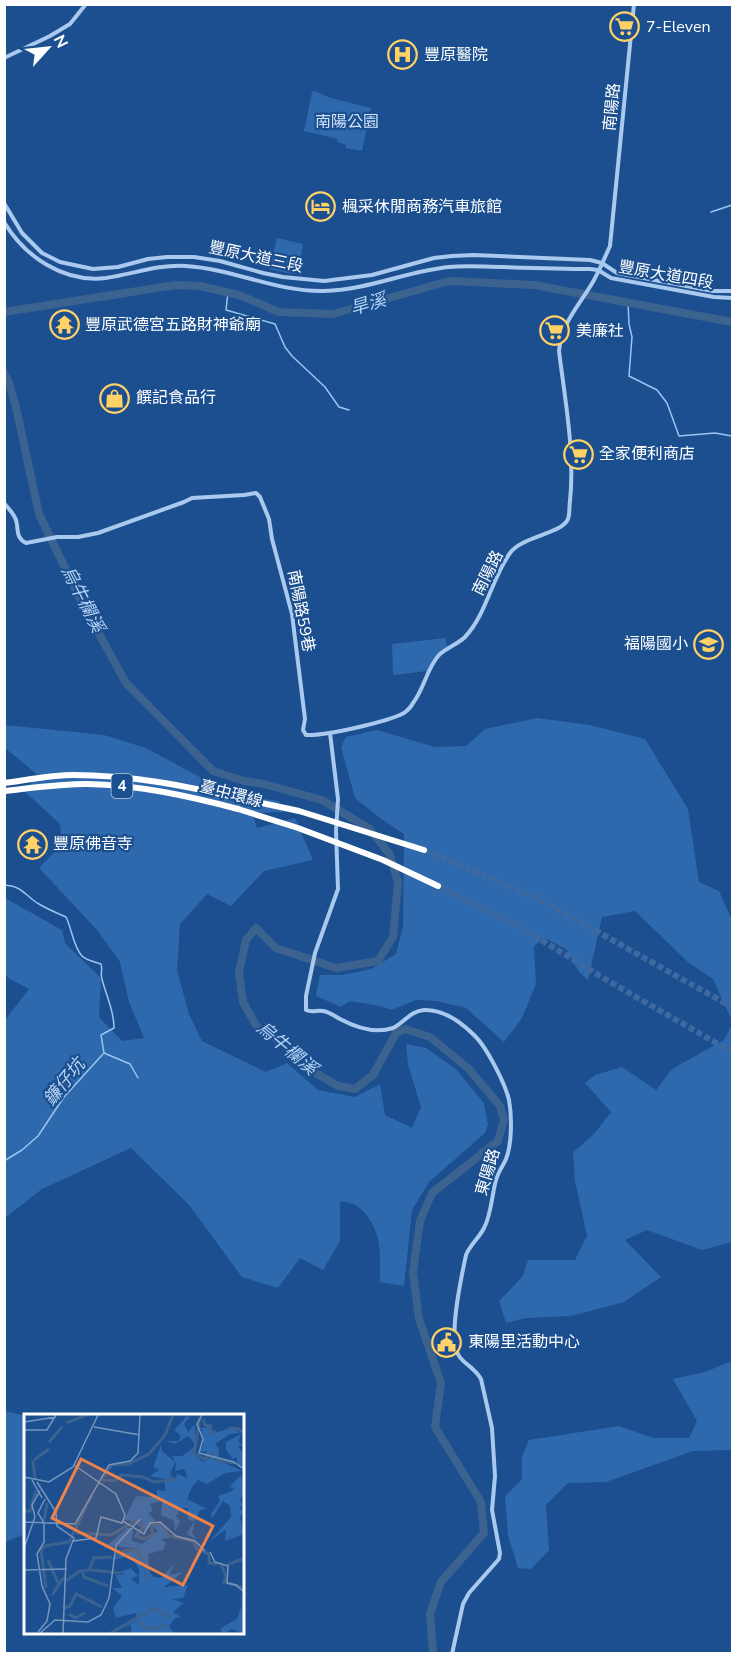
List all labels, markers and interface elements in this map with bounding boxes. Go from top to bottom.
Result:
supermarket icon: 7-Eleven [609,11,641,43]
place label: 7-Eleven [646,16,711,38]
north arrow [18,18,78,78]
text: N [48,31,73,52]
hospital icon: 豐原醫院 [387,39,419,71]
place label: 豐原醫院 [424,44,488,66]
street label: 南陽路 [599,82,625,132]
park label: 南陽公園 [315,111,379,133]
hotel icon: 楓采休閒商務汽車旅館 [305,191,337,223]
place label: 楓采休閒商務汽車旅館 [342,196,502,218]
street label: 豐原大道三段 [207,236,305,278]
street label: 豐原大道四段 [617,256,715,294]
water label: 旱溪 [347,287,391,320]
temple icon: 豐原武德宮五路財神爺廟 [48,309,80,341]
place label: 豐原武德宮五路財神爺廟 [85,314,261,336]
supermarket icon: 美廉社 [539,315,571,347]
place label: 美廉社 [576,320,624,342]
shop icon: 饌記食品行 [99,382,131,414]
place label: 饌記食品行 [136,387,216,409]
supermarket icon: 全家便利商店 [562,438,594,470]
place label: 全家便利商店 [599,443,695,465]
street label: 南陽路 [467,547,509,599]
water label: 烏牛欄溪 [56,561,111,639]
street label: 南陽路59巷 [282,568,320,654]
school or university icon: 福陽國小 [693,628,725,660]
place label: 福陽國小 [624,633,688,655]
road number: 4 [112,774,132,798]
street label: 臺中環線 [197,775,265,813]
temple icon: 豐原佛音寺 [16,828,48,860]
place label: 豐原佛音寺 [53,833,133,855]
water label: 烏牛欄溪 [252,1016,325,1082]
water label: 鐮仔坑 [38,1051,92,1111]
street label: 東陽路 [470,1146,506,1198]
public building icon: 東陽里活動中心 [431,1326,463,1358]
place label: 東陽里活動中心 [468,1331,580,1353]
inset map [24,1414,244,1634]

